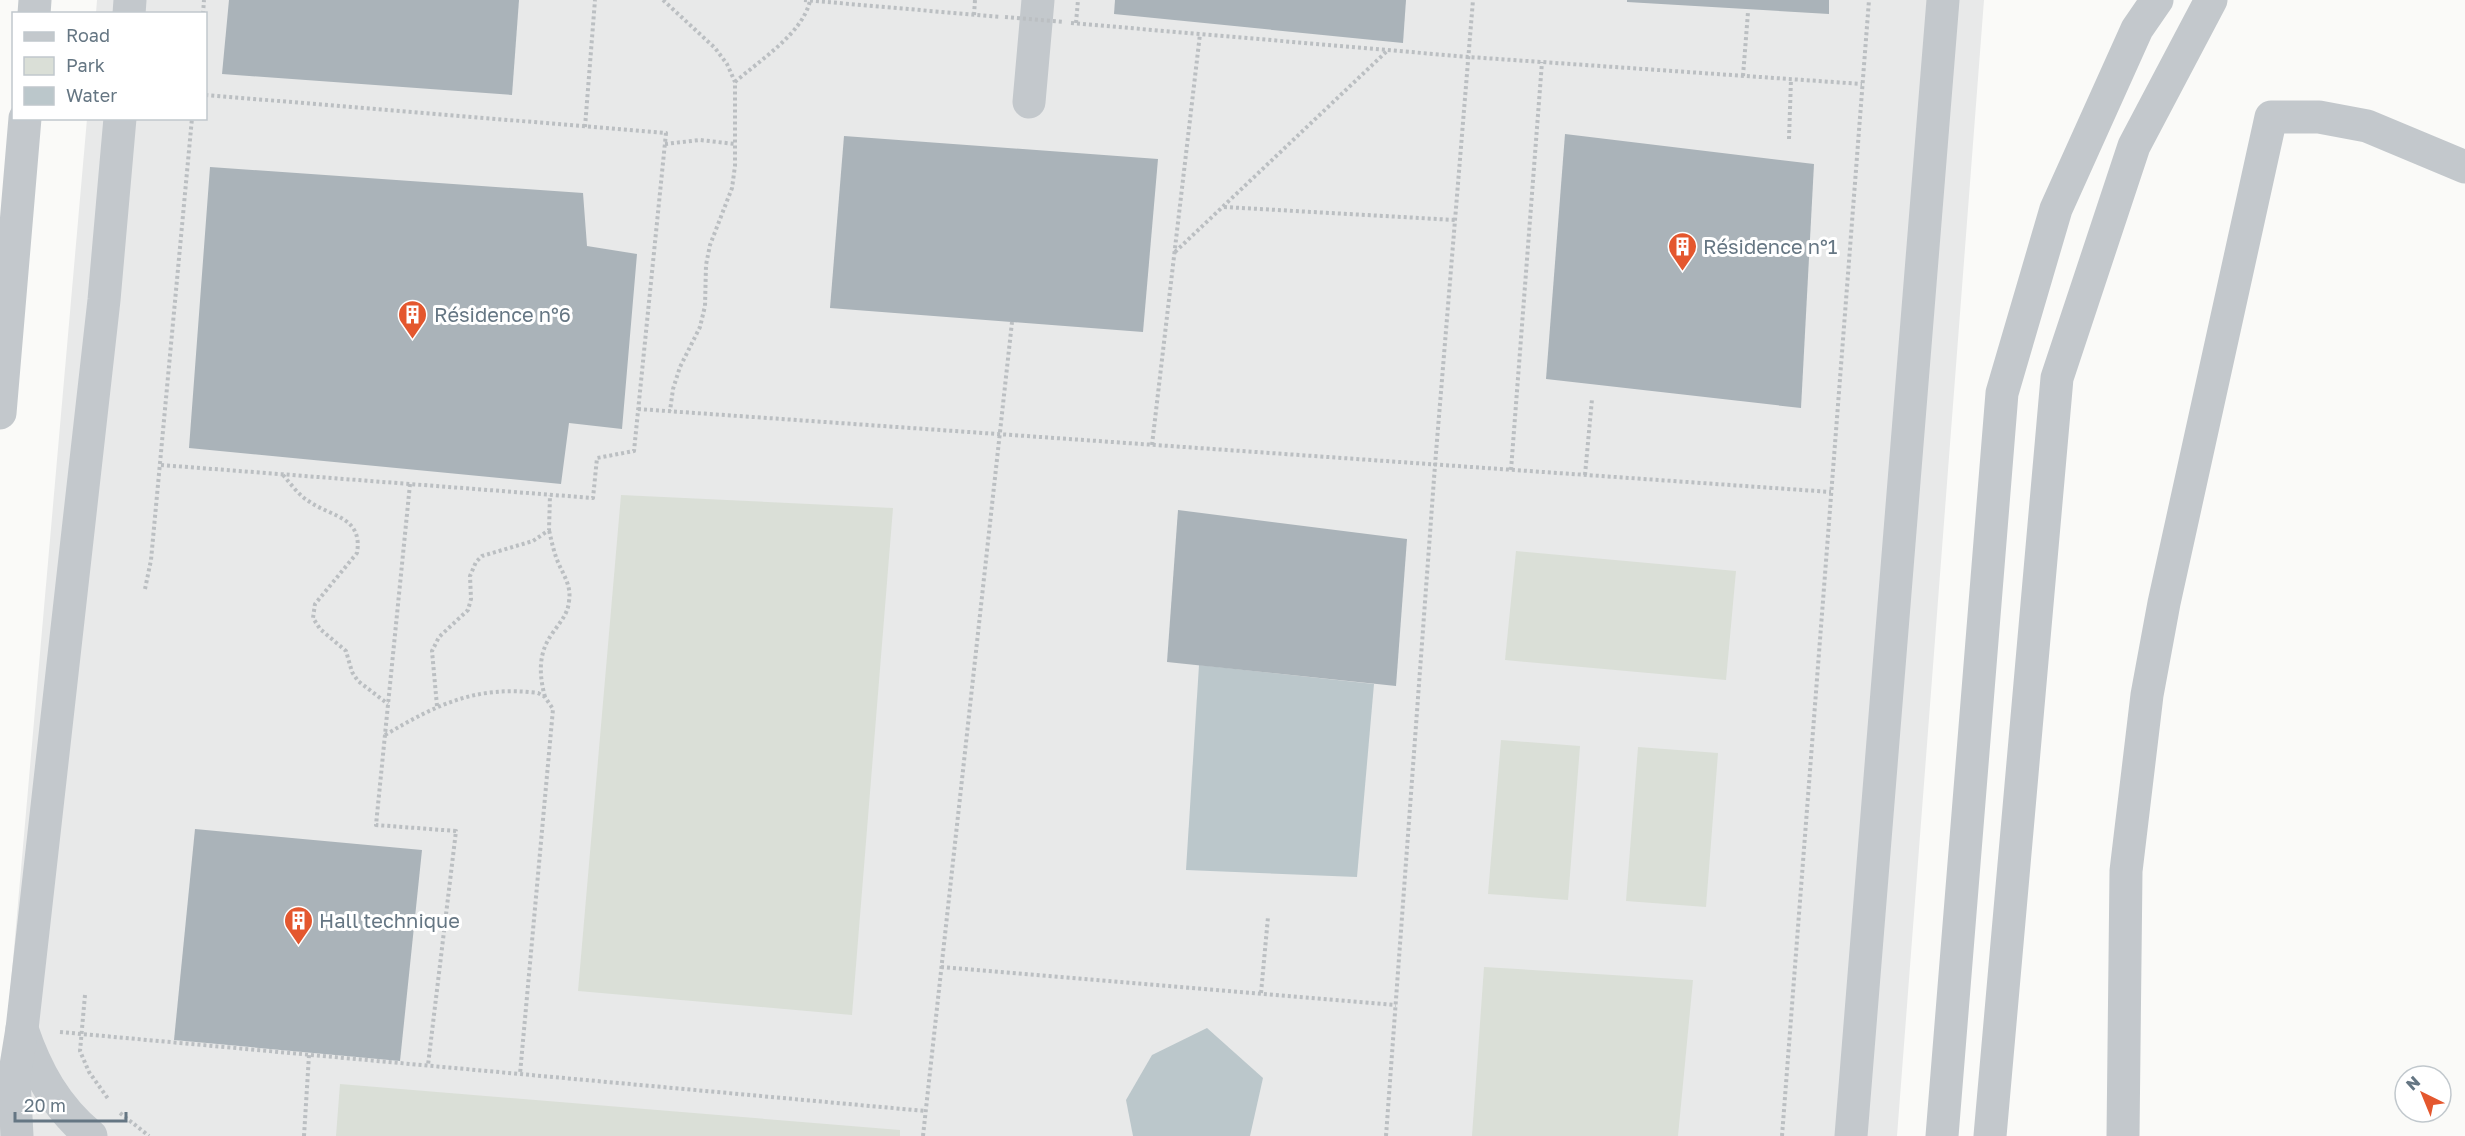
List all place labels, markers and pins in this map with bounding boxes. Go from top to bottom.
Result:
building icon: Résidence n°1 [1666,230,1698,272]
place label: Résidence n°1 [1703,234,1838,258]
building icon: Résidence n°6 [397,298,429,340]
place label: Résidence n°6 [434,302,571,326]
building icon: Hall technique [282,904,314,946]
place label: Hall technique [319,908,460,932]

